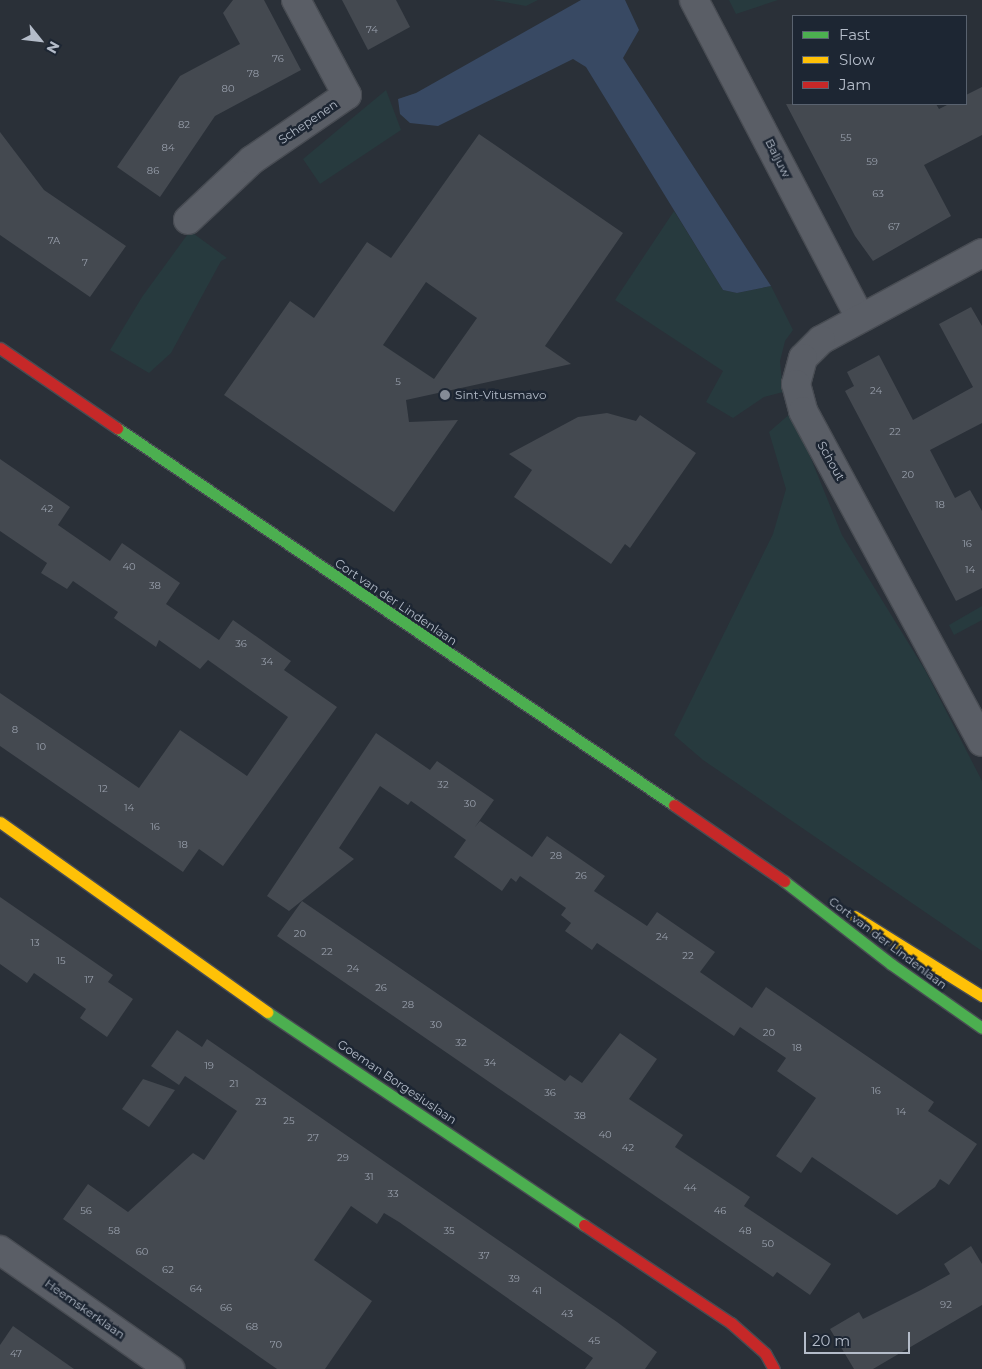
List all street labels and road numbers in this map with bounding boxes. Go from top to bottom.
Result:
street label: Schepenen [276,97,340,147]
street label: Baljuw [762,136,794,180]
street label: Schout [814,439,848,483]
street label: Cort van der Lindenlaan [332,556,460,648]
street label: Cort van der Lindenlaan [826,894,950,992]
street label: Goeman Borgesiuslaan [335,1037,459,1127]
street label: Heemskerklaan [42,1276,128,1342]

